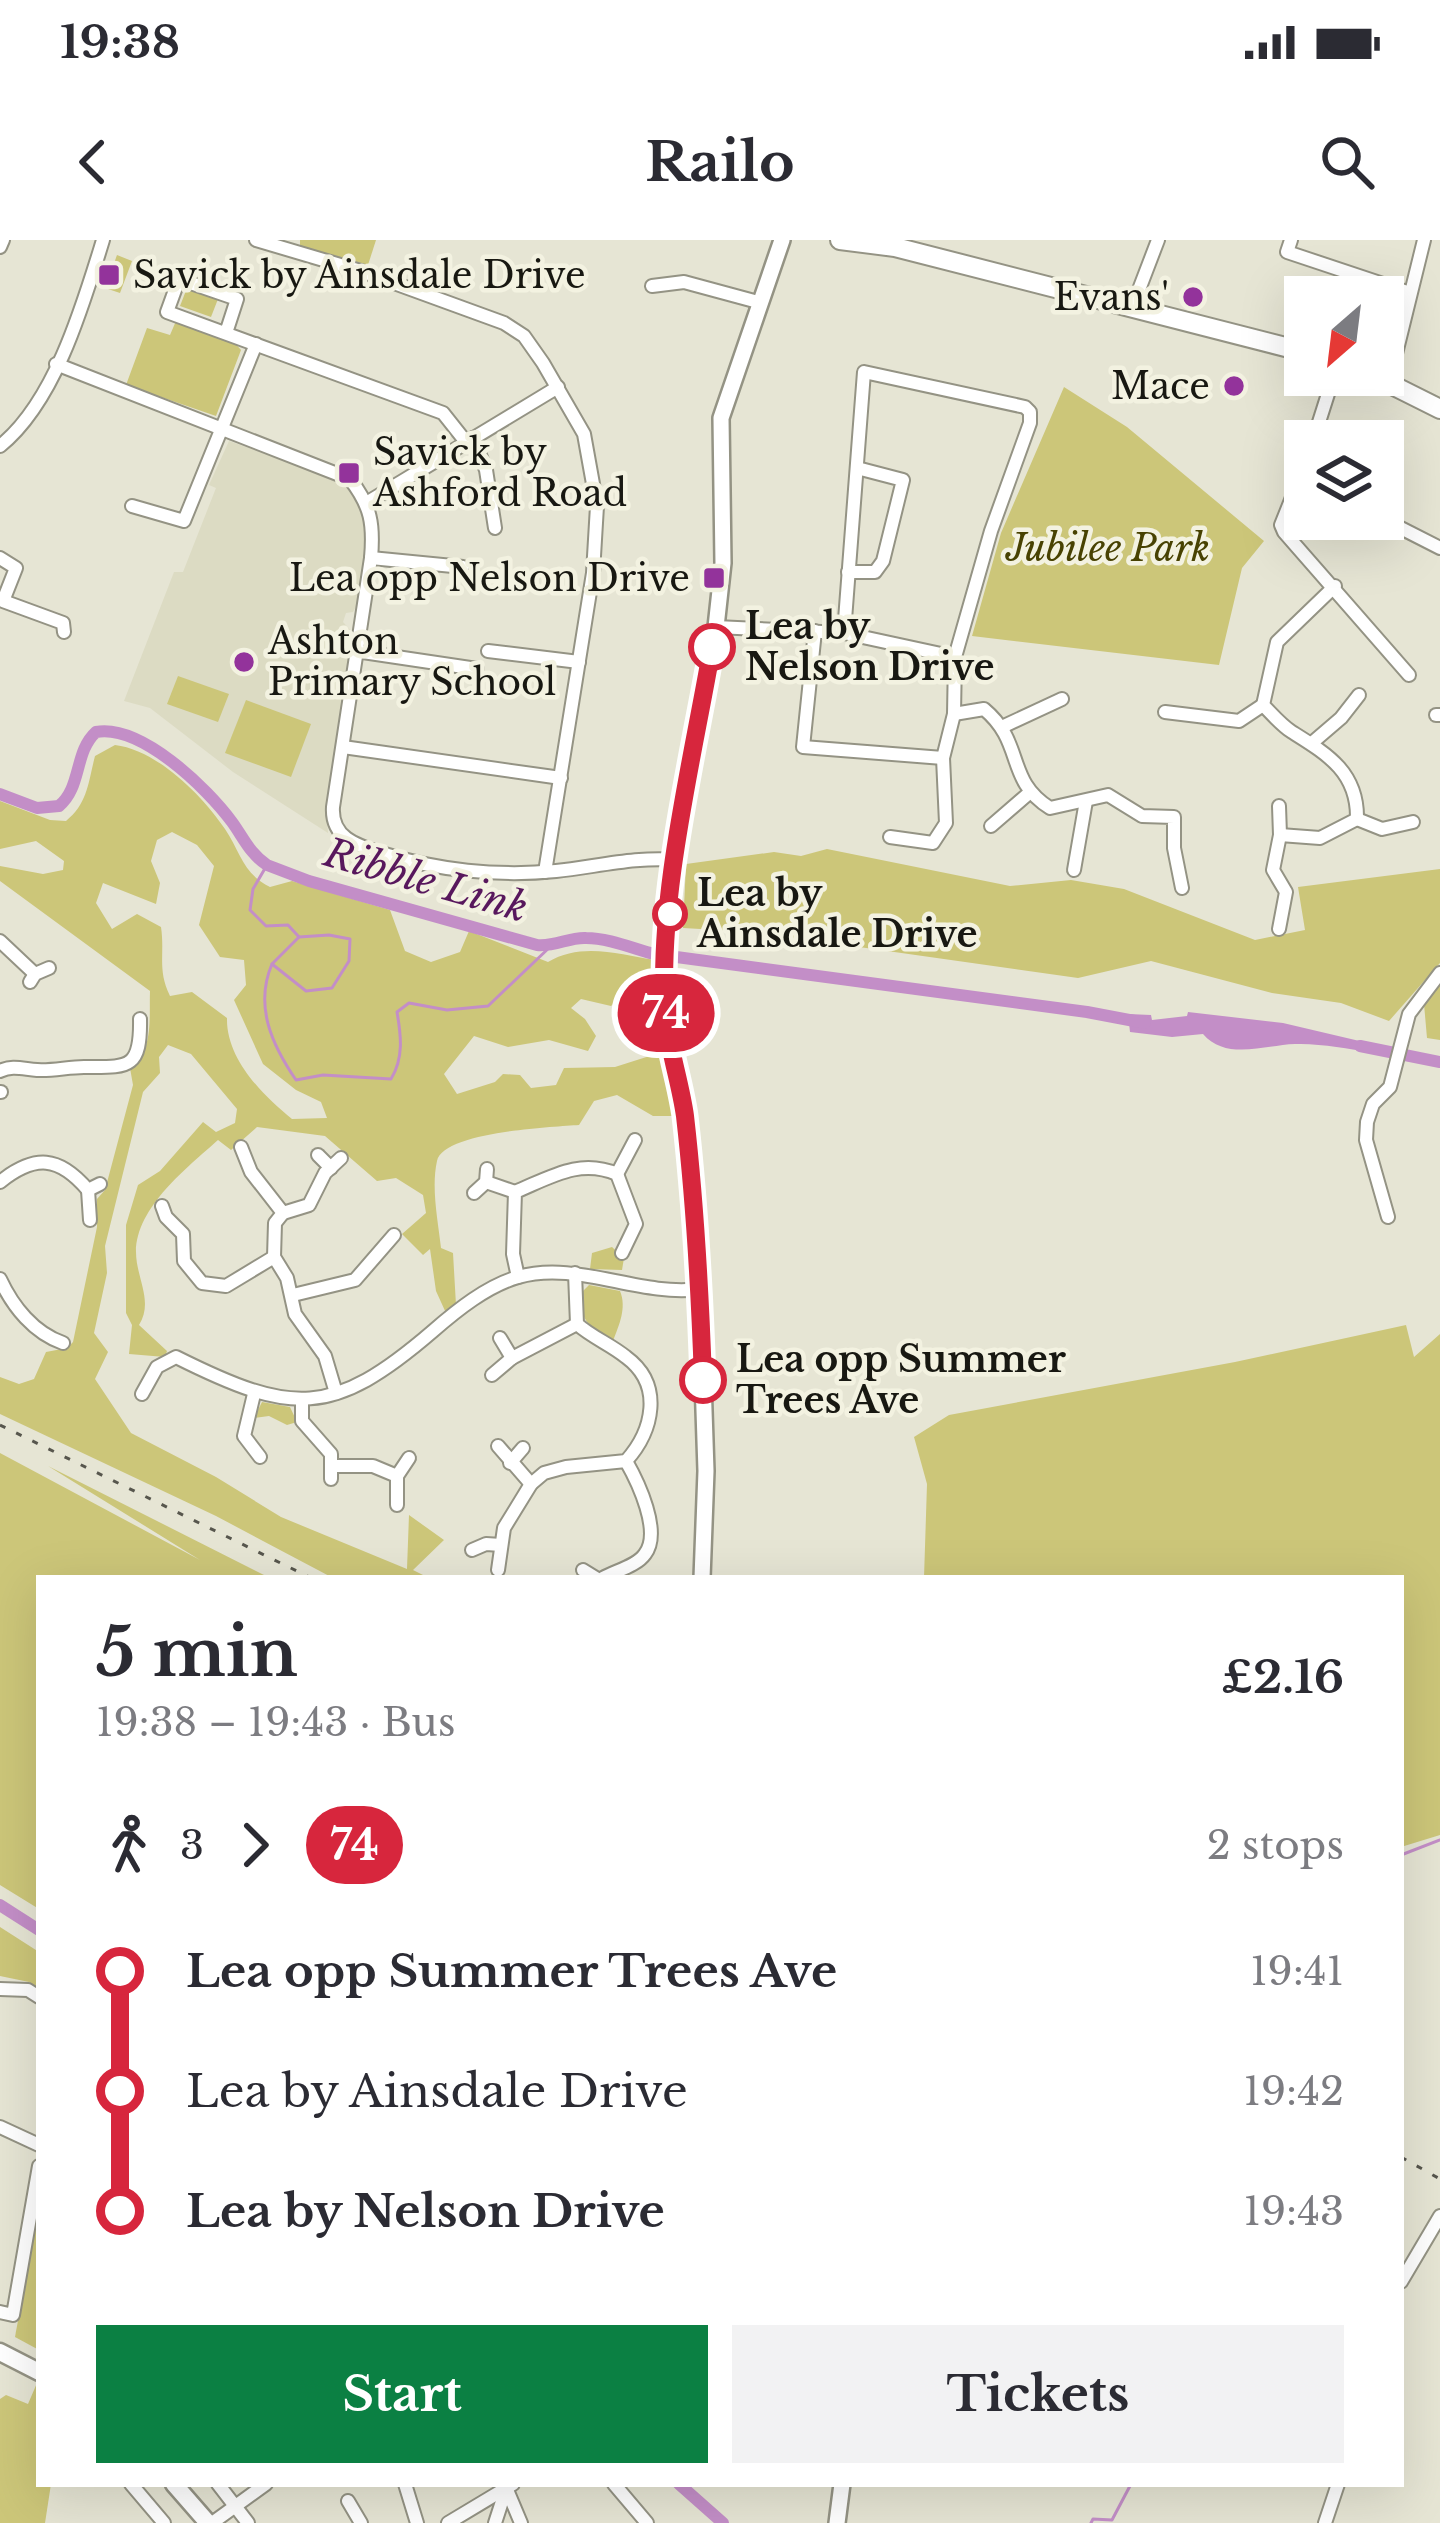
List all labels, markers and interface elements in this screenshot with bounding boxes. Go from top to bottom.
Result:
text: 19:38 [60,14,180,70]
icon: back [60,129,126,195]
text: Railo [645,129,795,196]
icon: search [1314,129,1380,195]
place label: Savick by Ainsdale Drive [133,253,586,298]
marker: Savick by Ainsdale Drive [96,262,122,288]
place label: Evans' [1053,275,1169,320]
north arrow [1284,276,1404,396]
map controls [1284,276,1404,540]
marker: Evans' [1180,284,1206,310]
place label: Mace [1111,364,1210,409]
marker: Mace [1221,373,1247,399]
button: layers [1284,420,1404,540]
place label: Savick by Ashford Road [372,430,627,516]
marker: Savick by Ashford Road [336,460,362,486]
park label: Jubilee Park [1005,526,1210,571]
place label: Lea opp Nelson Drive [289,556,690,601]
marker: Lea opp Nelson Drive [701,565,727,591]
place label: Lea by Nelson Drive [745,604,994,690]
place label: Ashton Primary School [267,619,556,705]
marker: Lea by Nelson Drive [690,625,734,669]
marker: Ashton Primary School [231,649,257,675]
water label: Ribble Link [317,828,533,933]
place label: Lea by Ainsdale Drive [696,871,978,957]
marker: Lea by Ainsdale Drive [654,898,686,930]
line badge: 74 [612,974,720,1052]
text: 74 [642,987,690,1039]
place label: Lea opp Summer Trees Ave [736,1337,1066,1423]
marker: Lea opp Summer Trees Ave [681,1358,725,1402]
text: 5 min [96,1612,298,1694]
text: £2.16 [1221,1649,1344,1705]
text: 19:38 – 19:43 · Bus [96,1698,455,1747]
icon: walk [96,1812,162,1878]
icon: forward [222,1812,288,1878]
text: 74 [330,1819,379,1871]
text: 3 [180,1821,204,1870]
text: 2 stops [1207,1821,1344,1870]
text: Lea opp Summer Trees Ave [186,1943,837,1999]
text: 19:41 [1250,1947,1344,1996]
text: Lea by Ainsdale Drive [186,2063,688,2119]
text: 19:42 [1244,2067,1344,2116]
text: Lea by Nelson Drive [186,2183,665,2239]
text: 19:43 [1244,2187,1344,2236]
button: Start [96,2325,708,2463]
button: Tickets [732,2325,1344,2463]

